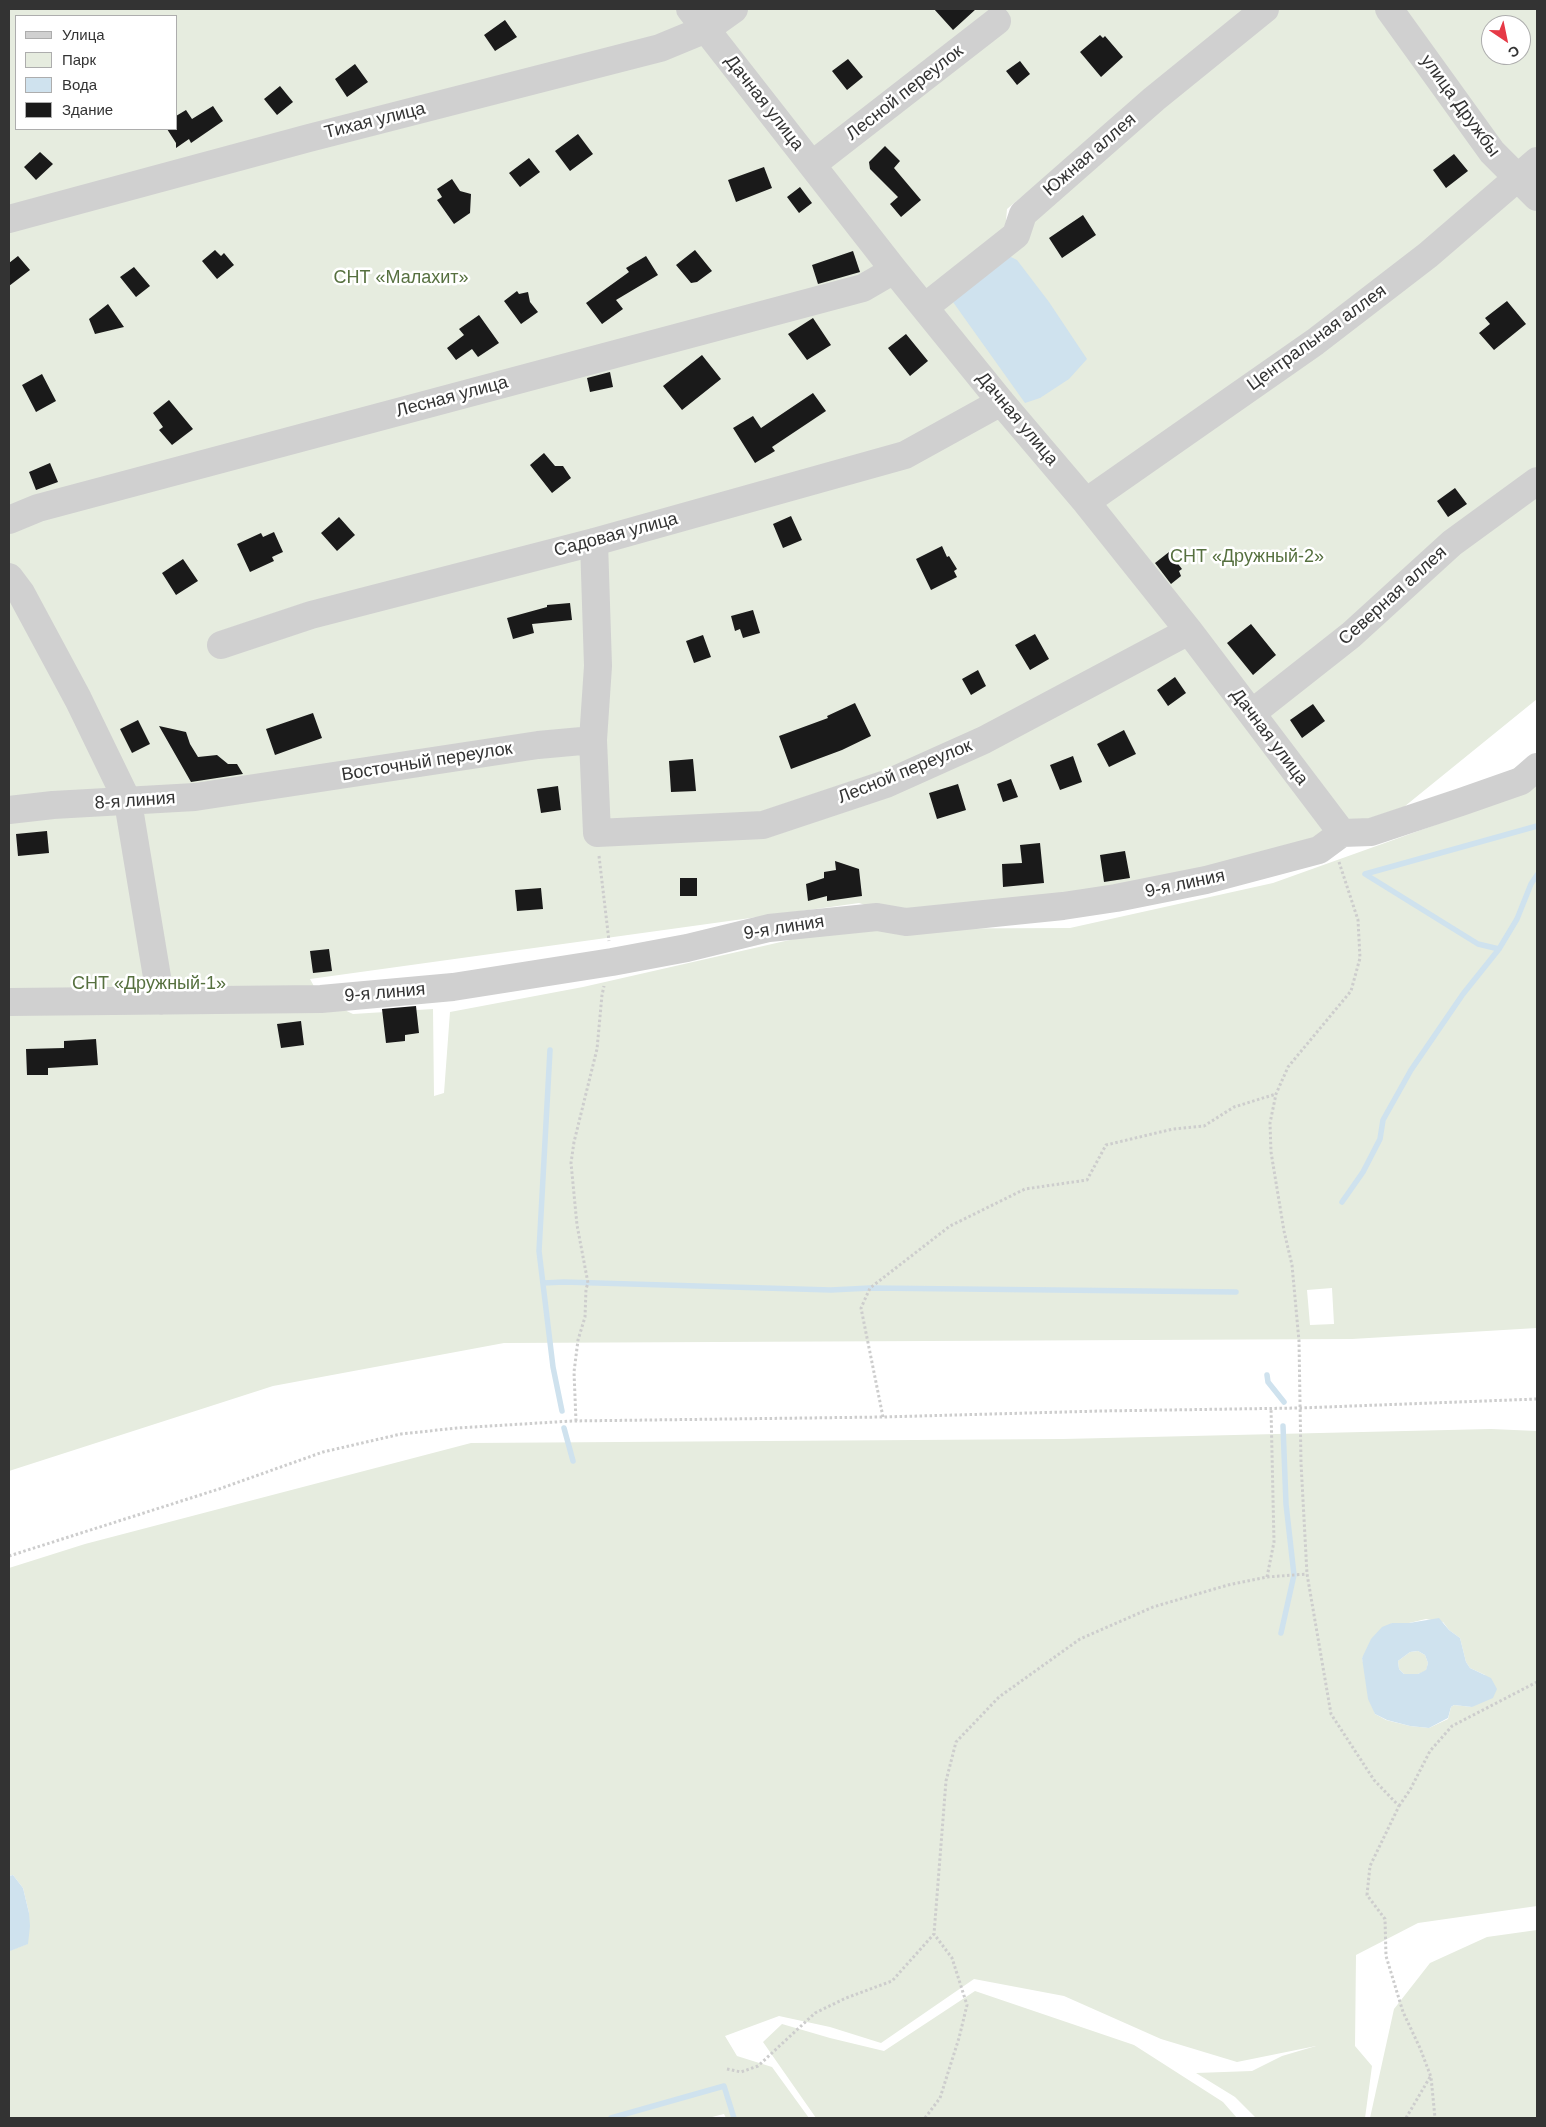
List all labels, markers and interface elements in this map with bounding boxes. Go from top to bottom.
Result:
legend [15,15,178,130]
north arrow [1481,15,1531,65]
text: Улица [62,26,105,43]
street label: Лесной переулок [842,41,968,145]
text: С [1505,42,1522,61]
text: Парк [62,51,96,68]
street label: Дачная улица [720,51,808,155]
street label: улица Дружбы [1416,51,1504,161]
text: Вода [62,76,97,93]
street label: Тихая улица [322,98,428,144]
text: Здание [62,101,113,118]
street label: Южная аллея [1039,109,1141,201]
park label: СНТ «Малахит» [333,267,469,289]
street label: Центральная аллея [1243,280,1391,396]
street label: Дачная улица [972,368,1062,470]
street label: Лесная улица [394,372,510,422]
street label: Садовая улица [552,508,680,562]
street label: Северная аллея [1335,542,1451,650]
park label: СНТ «Дружный-2» [1170,546,1324,568]
street label: Дачная улица [1226,684,1312,790]
street label: Лесной переулок [835,735,975,809]
street label: Восточный переулок [340,738,514,786]
street label: 8-я линия [94,787,176,815]
street label: 9-я линия [1143,865,1227,903]
street label: 9-я линия [742,911,826,945]
park label: СНТ «Дружный-1» [72,973,226,995]
street label: 9-я линия [344,979,426,1007]

